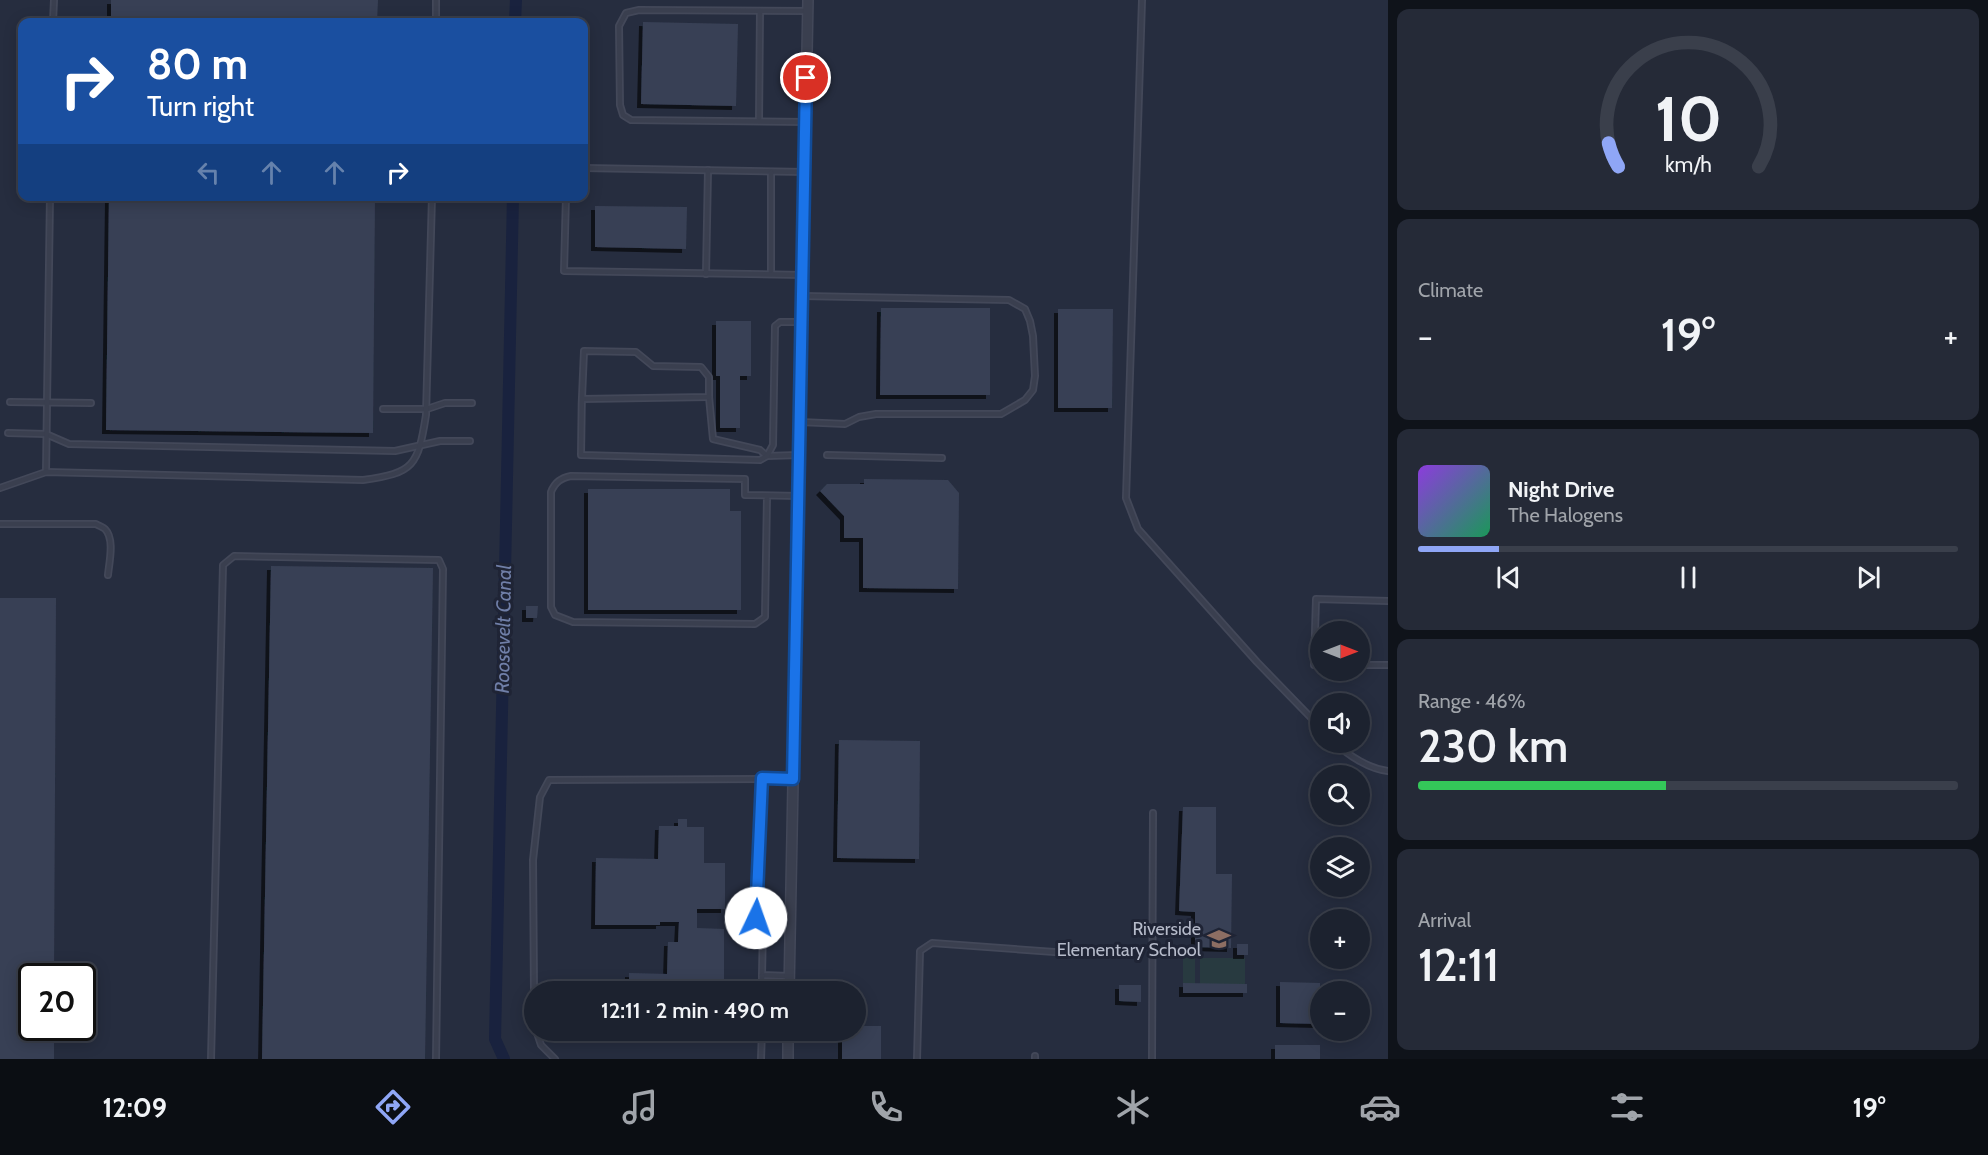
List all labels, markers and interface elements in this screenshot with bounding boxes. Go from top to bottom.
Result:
text: 80 m [147,38,248,90]
icon: right [48,42,126,120]
pin [780,52,831,103]
icon: arrive [789,61,822,94]
text: 10 [1654,81,1722,157]
text: Turn right [147,90,254,123]
text: km/h [1665,151,1711,177]
icon: left [192,156,225,189]
icon: ahead [255,156,288,189]
icon: ahead [318,156,351,189]
icon: right [381,156,414,189]
text: Climate [1418,278,1483,302]
text: 19° [1661,308,1715,362]
text: − [1418,316,1433,356]
text: + [1943,316,1958,356]
text: Night Drive [1508,476,1614,503]
text: The Halogens [1508,503,1623,527]
icon: previous [1492,561,1525,594]
icon: pause [1672,561,1705,594]
icon: next [1852,561,1885,594]
water label: Roosevelt Canal [490,564,516,694]
north arrow [1310,621,1370,681]
map controls [1310,621,1370,1041]
text: Range · 46% [1418,689,1526,713]
button: sound [1310,693,1370,753]
text: 230 km [1418,719,1568,773]
button: search [1310,765,1370,825]
button: layers [1310,837,1370,897]
position arrow [724,886,788,950]
text: Arrival [1418,908,1471,932]
button: + [1310,909,1370,969]
place label: Riverside Elementary School [1057,918,1202,961]
school or university icon: Riverside Elementary School [1206,926,1232,952]
text: 12:11 [1418,938,1499,992]
speed limit sign: 20 [18,963,96,1041]
button: − [1310,981,1370,1041]
text: 12:11 · 2 min · 490 m [601,997,789,1024]
icon: directions [372,1086,414,1128]
icon: music [619,1086,661,1128]
icon: phone [865,1086,907,1128]
icon: climate [1112,1086,1154,1128]
icon: car [1359,1086,1401,1128]
icon: filters [1606,1086,1648,1128]
text: 12:09 [102,1091,167,1124]
text: 19° [1853,1091,1886,1124]

